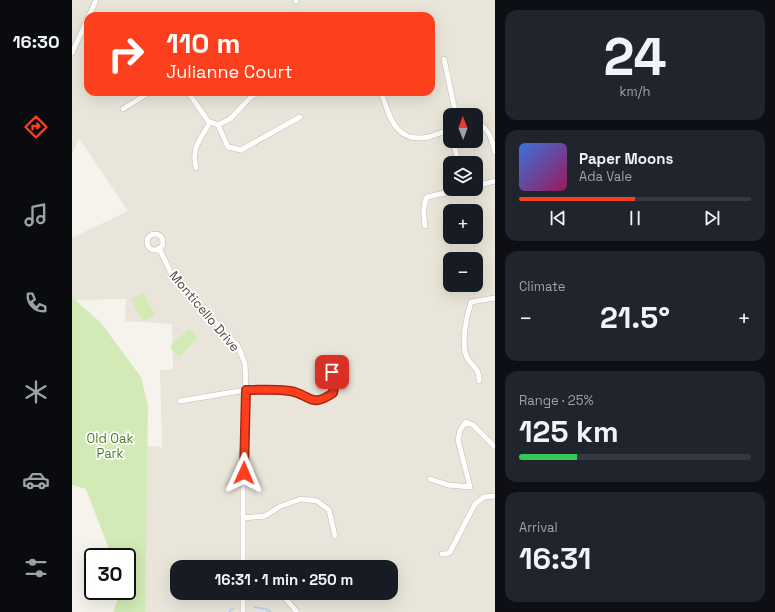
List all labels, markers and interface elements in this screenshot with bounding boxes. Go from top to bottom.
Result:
text: 24 [603,24,667,90]
text: 110 m [166,25,240,61]
icon: right [100,28,152,80]
text: 16:30 [12,30,60,53]
text: Julianne Court [166,60,293,83]
text: km/h [620,83,650,100]
north arrow [443,108,483,148]
map controls [443,108,483,292]
icon: directions [22,113,50,141]
text: Paper Moons [579,149,673,168]
button: layers [443,156,483,196]
text: Ada Vale [579,168,632,185]
icon: music [22,201,50,229]
button: + [443,204,483,244]
icon: previous [547,207,569,229]
icon: pause [624,207,646,229]
icon: next [701,207,723,229]
button: − [443,252,483,292]
street label: Monticello Drive [166,267,243,355]
text: Climate [519,278,565,295]
icon: phone [22,289,50,317]
text: 21.5° [600,298,670,337]
text: − [519,304,533,332]
text: + [737,304,751,332]
pin [315,355,349,389]
icon: arrive [321,361,343,383]
icon: climate [22,378,50,406]
text: Range · 25% [519,392,593,409]
text: 125 km [519,412,619,451]
park label: Old Oak Park [87,430,133,462]
position arrow [223,452,265,494]
icon: car [22,466,50,494]
text: Arrival [519,519,558,536]
text: 16:31 [519,539,591,578]
speed limit sign: 30 [84,548,136,600]
icon: filters [22,554,50,582]
text: 16:31 · 1 min · 250 m [215,570,353,589]

